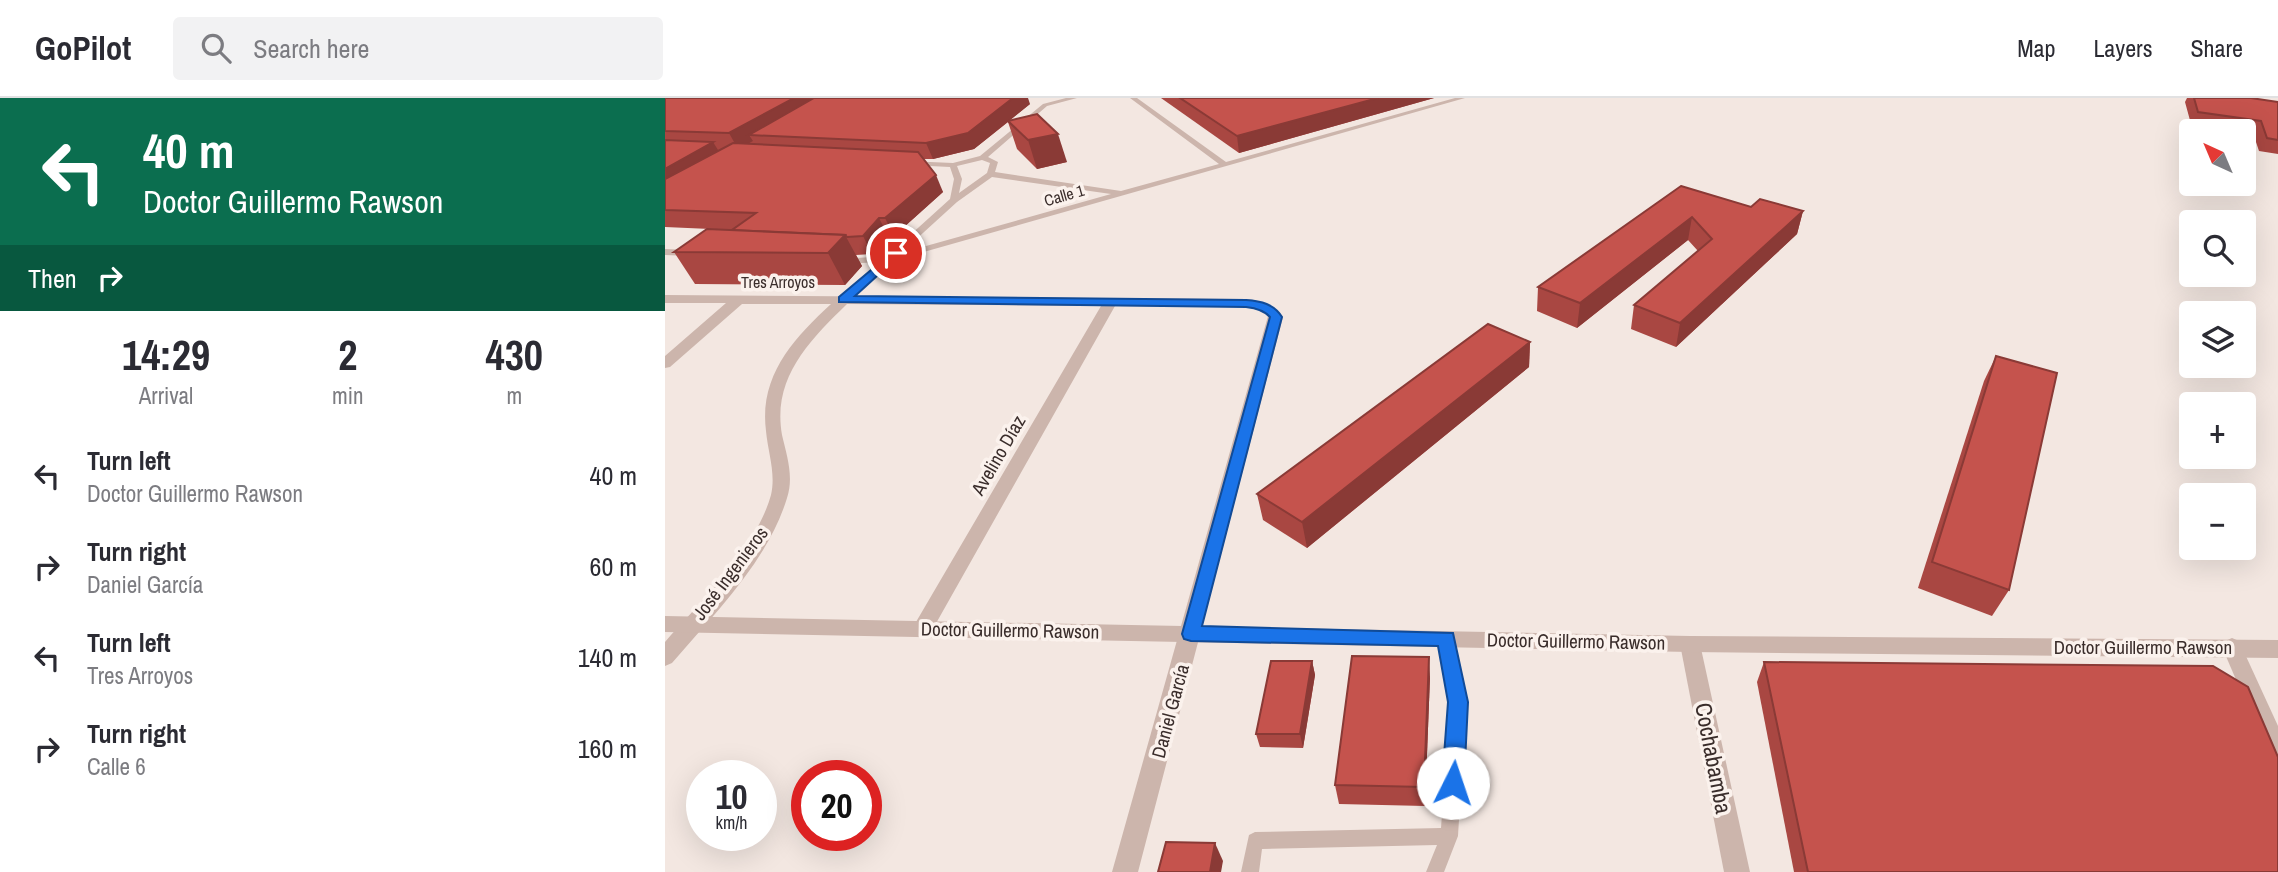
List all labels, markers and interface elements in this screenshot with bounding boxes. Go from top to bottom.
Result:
search box [173,17,663,80]
text: GoPilot [35,26,131,70]
icon: search [197,29,235,67]
text: Search here [253,31,369,66]
text: Map [2017,32,2055,64]
text: Layers [2093,32,2152,64]
text: Share [2190,32,2243,64]
text: 40 m [143,117,235,183]
north arrow [2179,119,2256,196]
map controls [2179,119,2256,560]
icon: left [28,126,119,217]
street label: Calle 1 [1041,179,1087,211]
text: Doctor Guillermo Rawson [143,180,443,223]
button: search [2179,210,2256,287]
pin [866,223,926,283]
icon: arrive [877,234,915,272]
icon: right [91,259,129,297]
text: Then [28,261,77,296]
street label: Tres Arroyos [741,271,815,293]
button: layers [2179,301,2256,378]
text: 14:29 [122,327,210,383]
text: 2 [338,327,357,383]
text: 430 [486,327,543,383]
text: Arrival [139,380,193,411]
text: min [332,380,364,411]
text: m [506,380,522,411]
button: + [2179,392,2256,469]
street label: Avelino Díaz [964,410,1031,501]
text: Turn left [87,443,171,478]
icon: left [28,457,66,495]
text: 40 m [590,458,637,493]
text: Doctor Guillermo Rawson [87,478,303,509]
button: − [2179,483,2256,560]
street label: José Ingenieros [686,521,774,625]
text: Turn right [87,534,186,569]
icon: right [28,548,66,586]
text: 60 m [590,549,637,584]
text: Daniel García [87,569,203,600]
street label: Doctor Guillermo Rawson [921,615,1099,645]
text: Turn left [87,625,171,660]
street label: Doctor Guillermo Rawson [1487,626,1665,656]
street label: Doctor Guillermo Rawson [2054,634,2232,660]
icon: left [28,639,66,677]
text: 140 m [578,640,637,675]
text: Tres Arroyos [87,660,193,691]
street label: Daniel García [1145,661,1195,761]
street label: Cochabamba [1688,700,1740,817]
text: Turn right [87,716,186,751]
icon: right [28,730,66,768]
text: 160 m [578,731,637,766]
position arrow [1416,746,1490,820]
text: Calle 6 [87,751,146,782]
speed limit sign: 20 [791,760,882,851]
text: 10 [716,773,747,820]
text: km/h [716,810,748,835]

